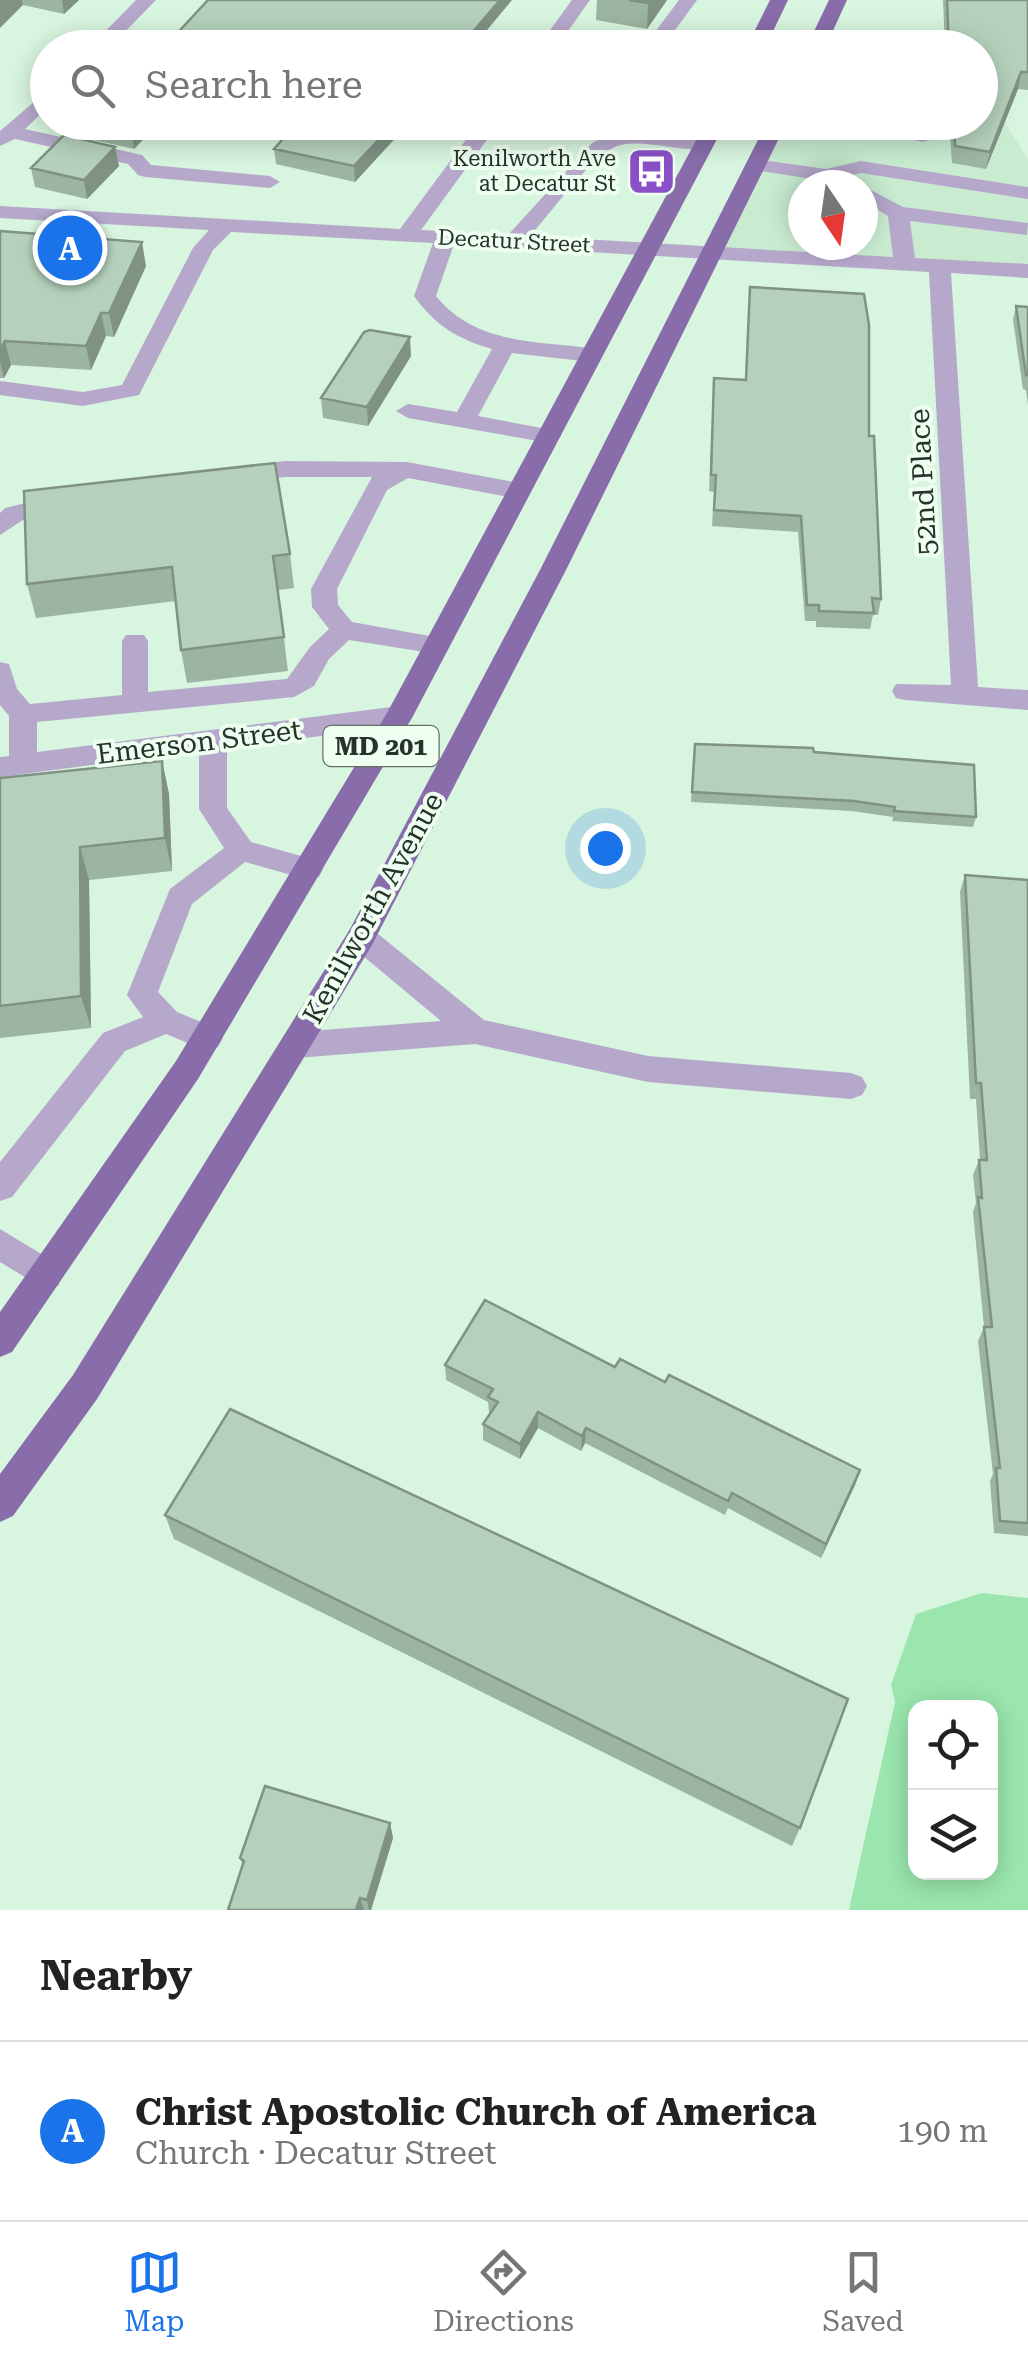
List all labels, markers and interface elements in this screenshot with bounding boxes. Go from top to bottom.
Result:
search box [30,30,998,140]
icon: search [65,58,120,113]
text: Search here [145,63,363,107]
bus stop icon: Kenilworth Ave at Decatur St [625,145,677,197]
place label: Kenilworth Ave at Decatur St [453,146,616,196]
north arrow [788,170,878,260]
pin: A [38,210,102,286]
street label: Decatur Street [437,225,591,257]
street label: 52nd Place [903,408,943,556]
street label: Emerson Street [95,713,303,771]
road number: MD 201 [324,726,438,766]
street label: Kenilworth Avenue [296,787,450,1029]
your location [580,823,631,874]
map controls [908,1700,998,1880]
button: locate [908,1700,998,1790]
button: layers [908,1790,998,1880]
text: Nearby [40,1951,192,2000]
text: Christ Apostolic Church of America [135,2090,817,2134]
text: A [61,2112,84,2150]
text: 190 m [897,2112,988,2150]
text: Church · Decatur Street [135,2134,496,2172]
tab: Map [124,2245,184,2338]
tab: Directions [433,2245,574,2338]
tab: Saved [822,2245,904,2338]

